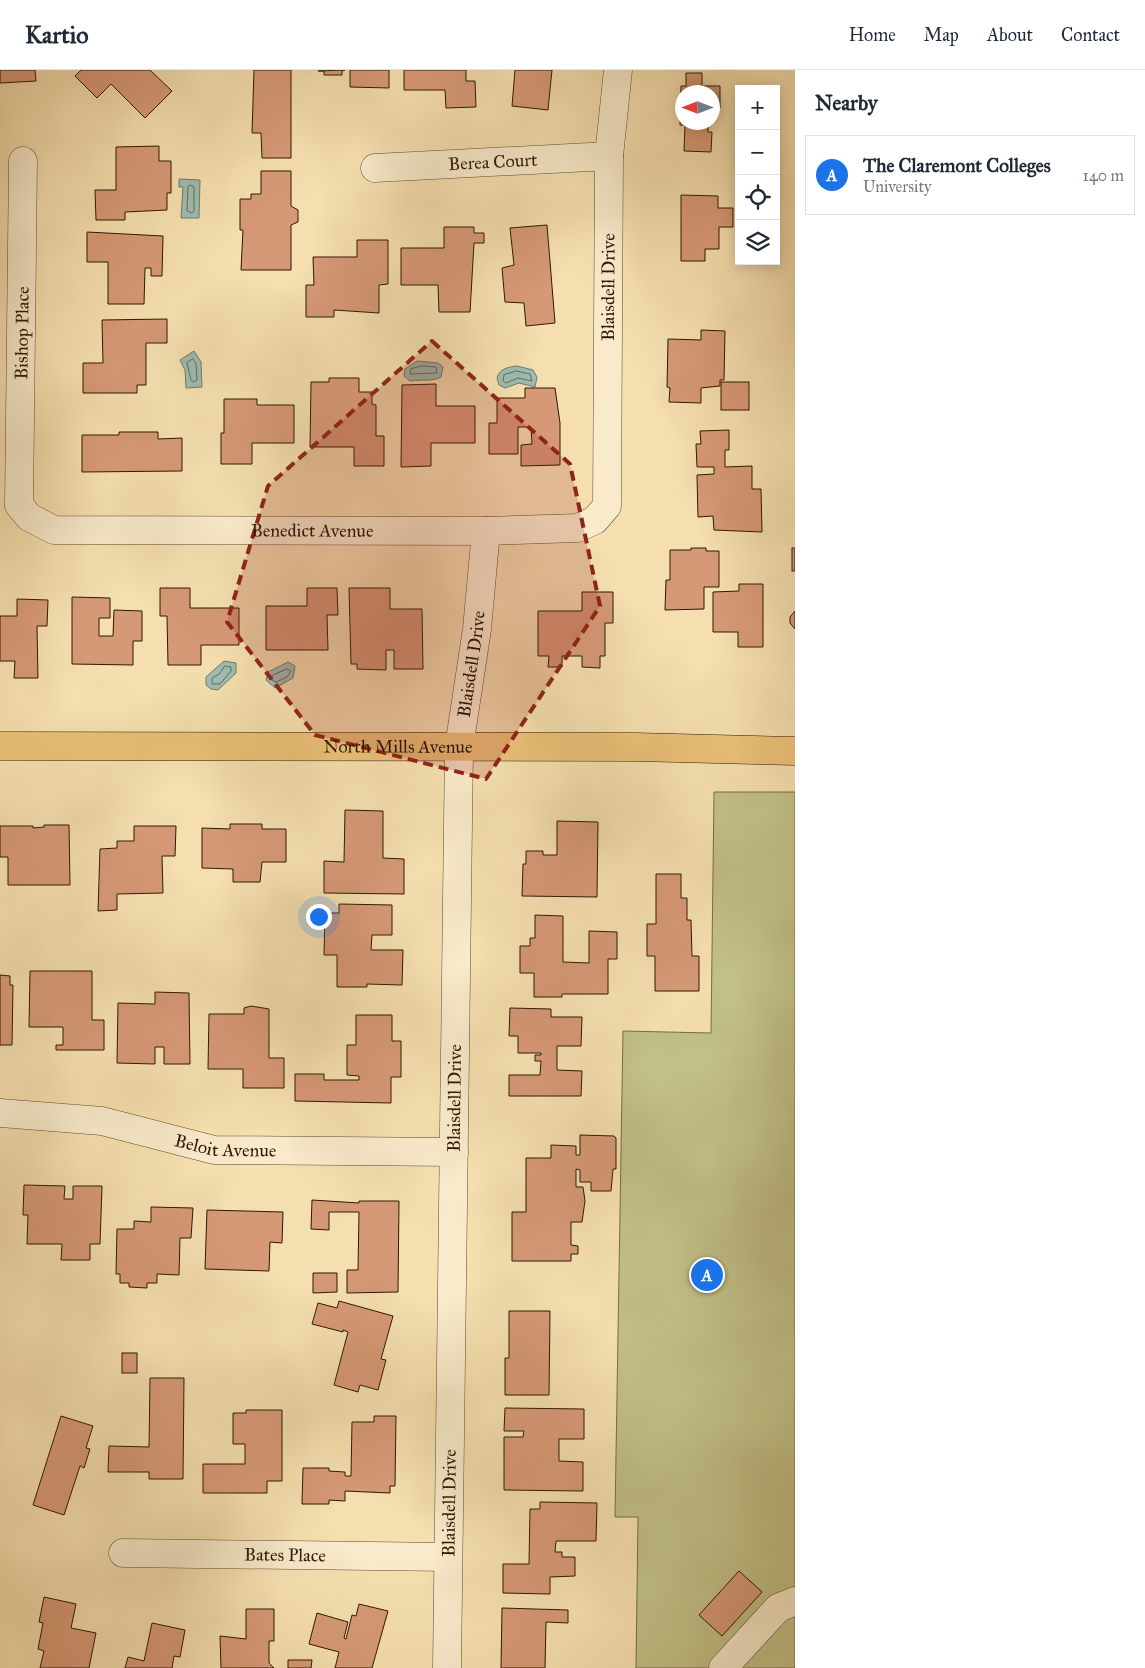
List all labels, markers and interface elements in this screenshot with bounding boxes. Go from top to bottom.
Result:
text: Kartio [25,20,88,50]
text: Home [849,24,896,46]
text: Map [924,24,959,46]
text: About [987,24,1033,46]
text: Contact [1061,24,1120,46]
north arrow [675,85,720,130]
map controls [735,85,780,265]
button: + [735,85,780,130]
text: Nearby [815,90,878,116]
button: − [735,130,780,175]
street label: Berea Court [448,149,539,175]
text: The Claremont Colleges [863,154,1051,177]
text: A [827,166,837,185]
text: 140 m [1083,166,1124,185]
button: locate [735,175,780,220]
text: University [863,177,932,196]
button: layers [735,220,780,265]
street label: Blaisdell Drive [597,233,620,341]
street label: Bishop Place [10,286,34,380]
street label: Benedict Avenue [251,519,373,542]
street label: Blaisdell Drive [453,610,490,719]
street label: North Mills Avenue [323,736,473,758]
your location [306,904,332,930]
street label: Blaisdell Drive [443,1044,466,1152]
street label: Beloit Avenue [172,1129,276,1162]
pin: A [691,1256,723,1294]
street label: Blaisdell Drive [437,1449,461,1557]
street label: Bates Place [244,1543,326,1566]

